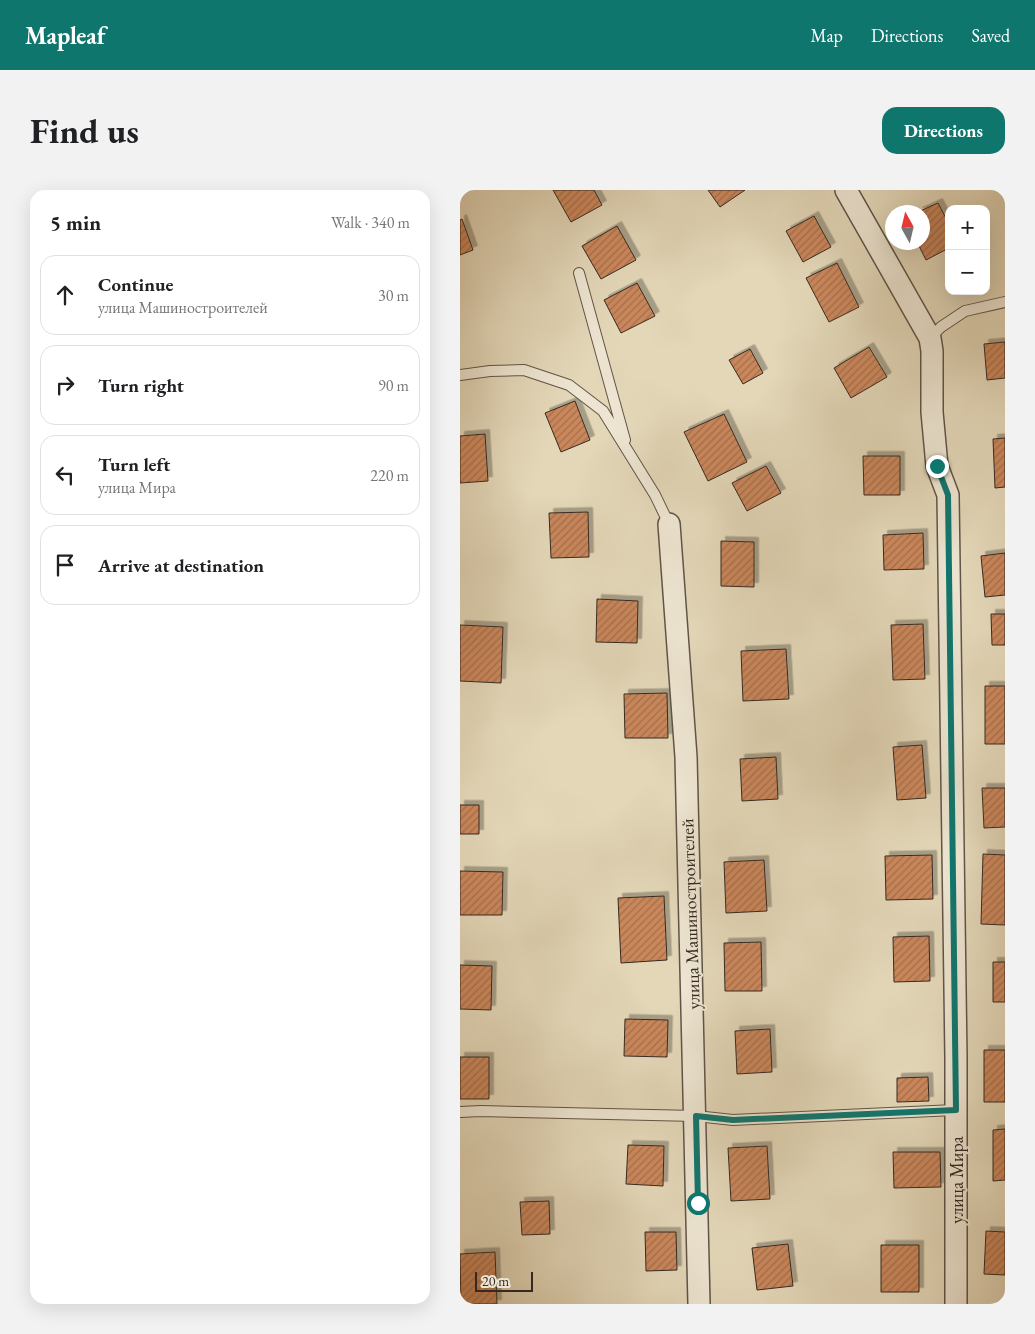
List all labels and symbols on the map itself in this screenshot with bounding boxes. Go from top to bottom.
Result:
north arrow [885,205,930,250]
route end [926,455,949,478]
street label: улица Машиностроителей [675,818,705,1010]
street label: улица Мира [945,1135,968,1224]
route start [687,1192,710,1215]
scale bar [475,1269,532,1292]

